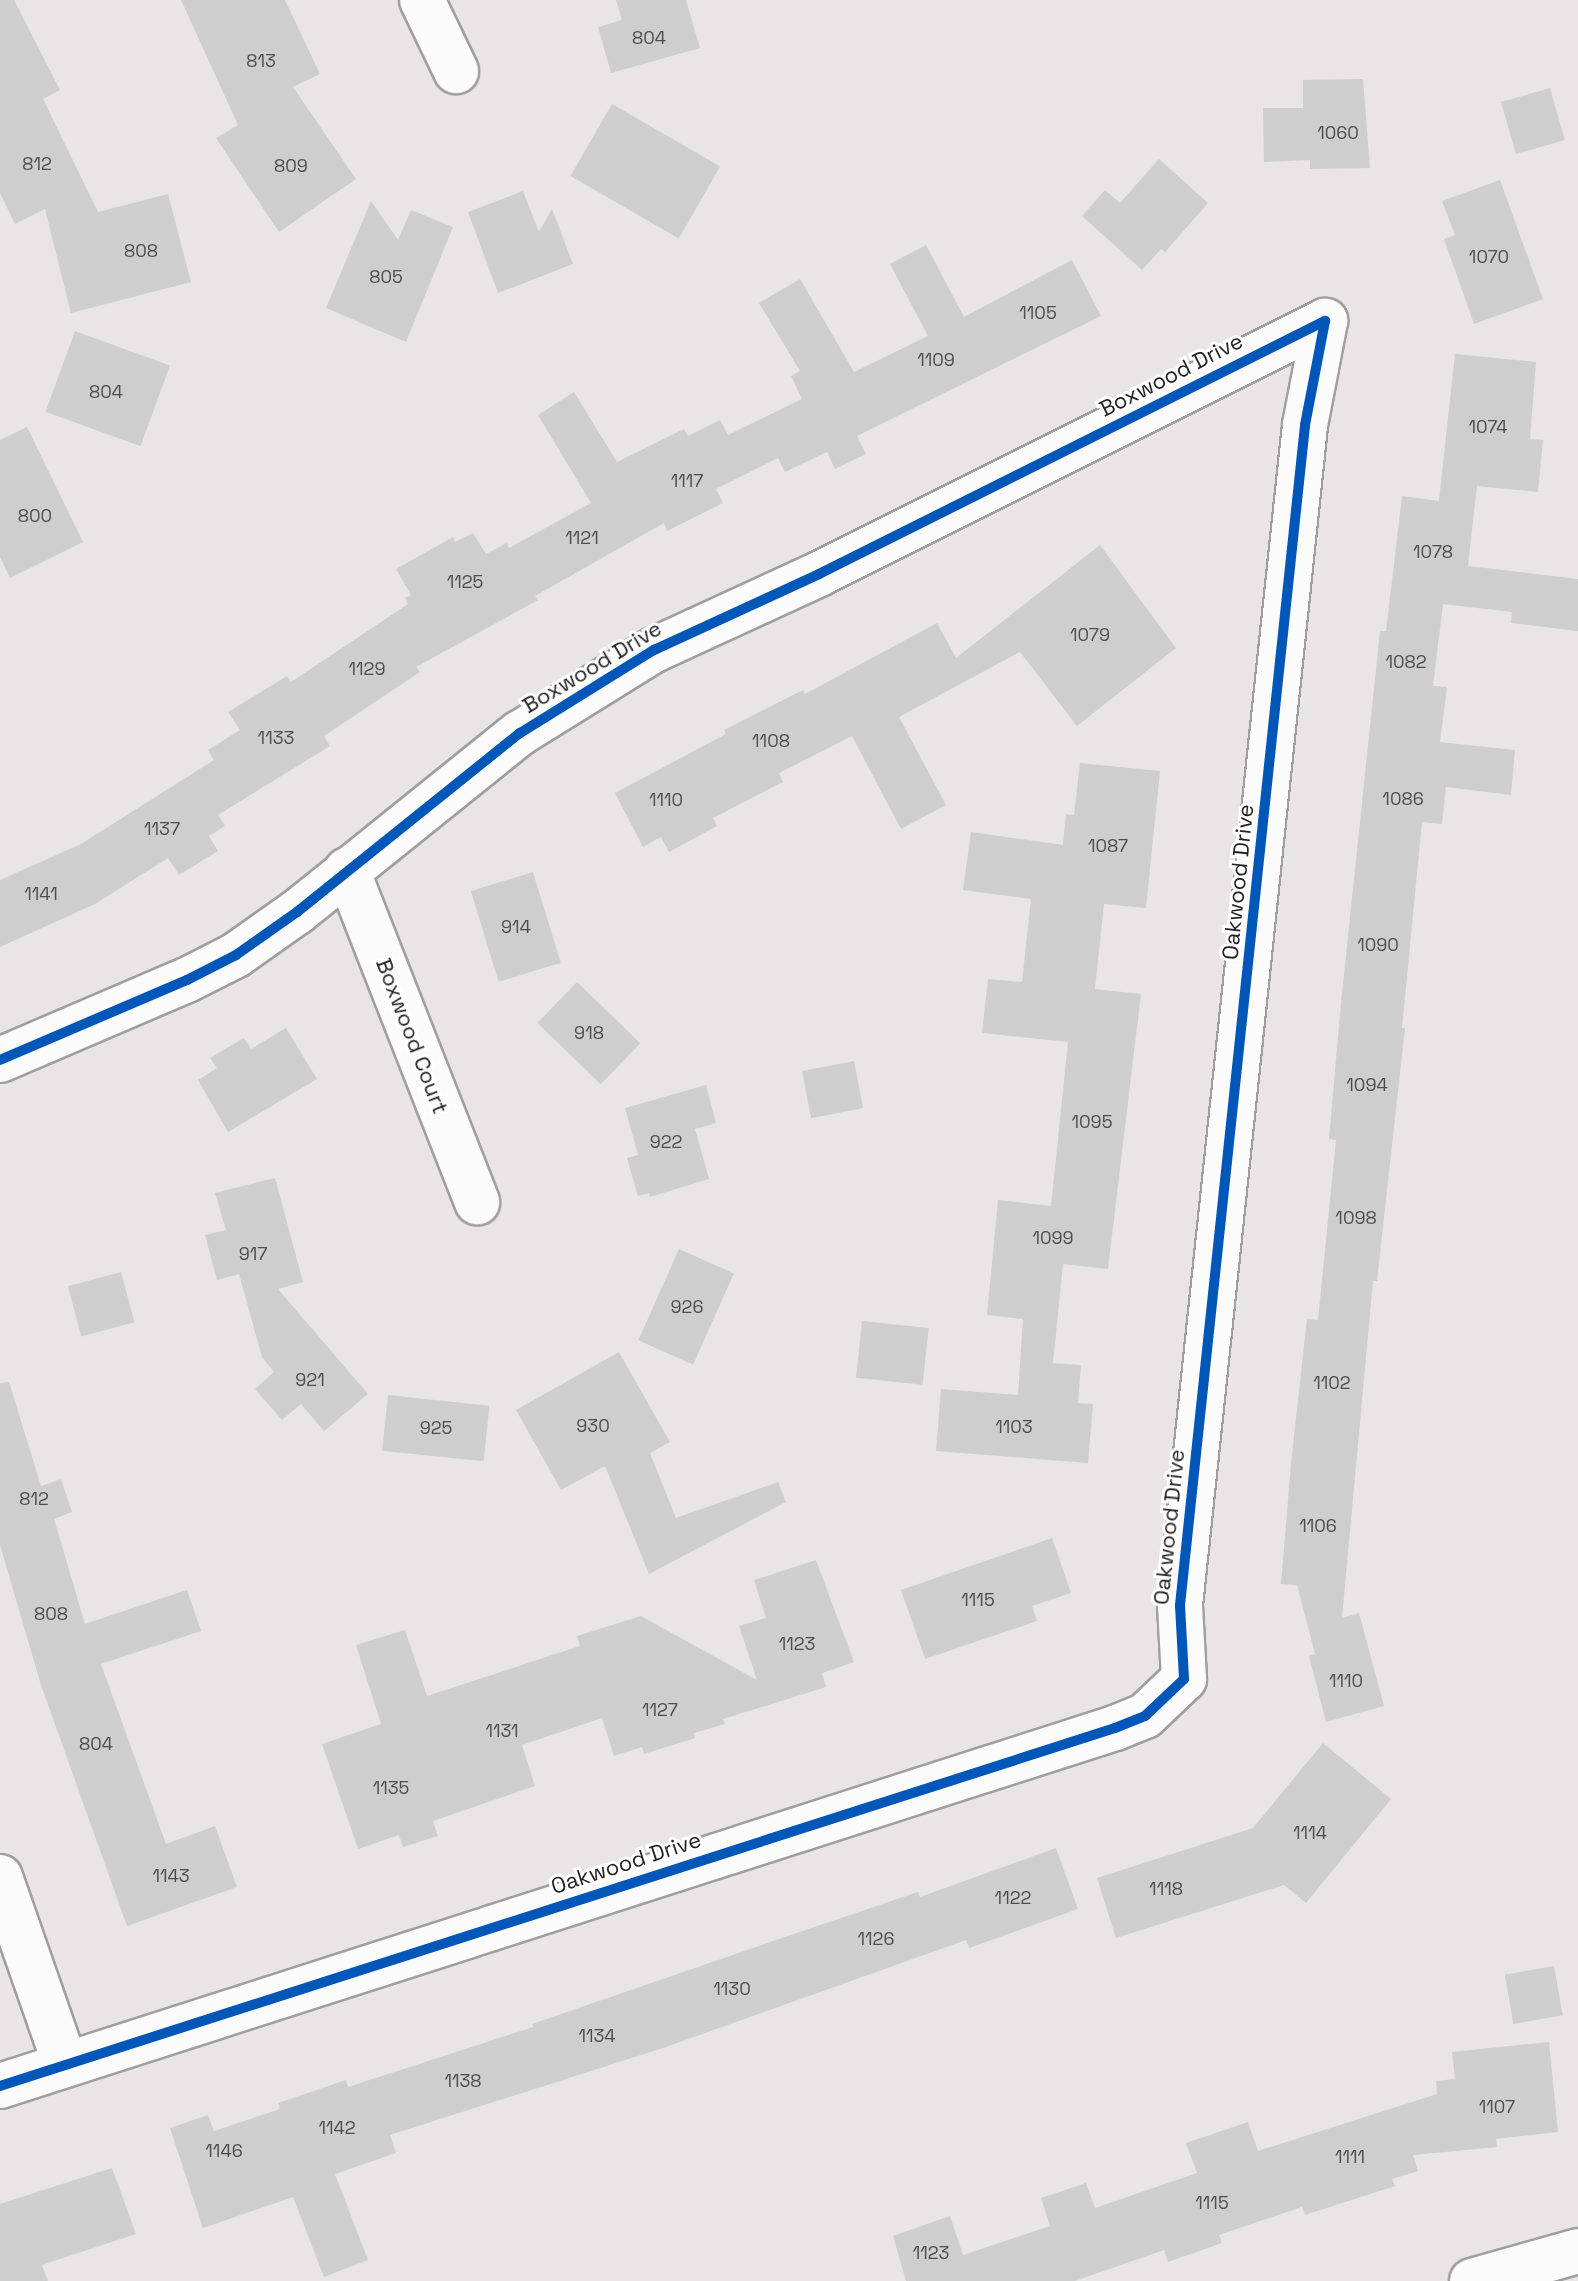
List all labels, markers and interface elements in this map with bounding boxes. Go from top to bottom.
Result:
house number: 804 [632,27,666,49]
house number: 813 [246,50,276,72]
house number: 1060 [1317,122,1359,144]
house number: 812 [22,153,52,175]
house number: 809 [274,155,308,177]
house number: 808 [124,240,158,262]
house number: 1070 [1469,246,1509,268]
house number: 805 [369,266,403,288]
house number: 1105 [1019,302,1057,324]
street label: Boxwood Drive [1095,327,1247,423]
house number: 1109 [917,349,955,371]
house number: 804 [89,381,123,403]
house number: 1074 [1468,416,1508,438]
house number: 1117 [671,470,703,492]
house number: 800 [18,505,52,527]
house number: 1121 [565,527,599,549]
house number: 1078 [1413,541,1453,563]
house number: 1125 [447,571,483,593]
street label: Boxwood Drive [518,615,666,719]
house number: 1079 [1070,624,1110,646]
house number: 1082 [1385,651,1427,673]
house number: 1129 [349,658,385,680]
house number: 1133 [258,727,294,749]
house number: 1108 [752,730,790,752]
house number: 1086 [1382,788,1424,810]
house number: 1110 [649,789,683,811]
street label: Oakwood Drive [1217,803,1259,961]
house number: 1137 [144,818,180,840]
house number: 1087 [1088,835,1128,857]
house number: 1141 [24,883,58,905]
house number: 914 [501,916,531,938]
house number: 1090 [1357,934,1399,956]
street label: Boxwood Court [370,954,454,1118]
house number: 918 [574,1022,604,1044]
house number: 1094 [1346,1074,1388,1096]
house number: 1095 [1072,1111,1112,1133]
house number: 922 [650,1131,682,1153]
house number: 1098 [1335,1207,1377,1229]
house number: 1099 [1032,1227,1074,1249]
house number: 917 [239,1243,267,1265]
house number: 926 [671,1296,703,1318]
house number: 921 [295,1369,325,1391]
house number: 1102 [1313,1372,1351,1394]
house number: 930 [576,1415,610,1437]
house number: 1103 [995,1416,1033,1438]
house number: 925 [420,1417,452,1439]
street label: Oakwood Drive [1148,1448,1190,1606]
house number: 812 [19,1488,49,1510]
house number: 1106 [1299,1515,1337,1537]
house number: 1115 [961,1589,995,1611]
house number: 808 [34,1603,68,1625]
house number: 1123 [779,1633,815,1655]
house number: 1110 [1329,1670,1363,1692]
house number: 1127 [642,1699,678,1721]
house number: 1131 [485,1720,519,1742]
house number: 804 [79,1733,113,1755]
house number: 1135 [373,1777,409,1799]
house number: 1114 [1293,1822,1327,1844]
street label: Oakwood Drive [548,1826,704,1900]
house number: 1143 [152,1865,190,1887]
house number: 1118 [1149,1878,1183,1900]
house number: 1122 [995,1887,1031,1909]
house number: 1126 [858,1928,894,1950]
house number: 1130 [713,1978,751,2000]
house number: 1134 [578,2025,616,2047]
house number: 1138 [444,2070,482,2092]
house number: 1107 [1479,2096,1515,2118]
house number: 1142 [318,2117,356,2139]
house number: 1146 [205,2140,243,2162]
house number: 1111 [1335,2146,1365,2168]
house number: 1115 [1195,2192,1229,2214]
house number: 1123 [913,2242,949,2264]

